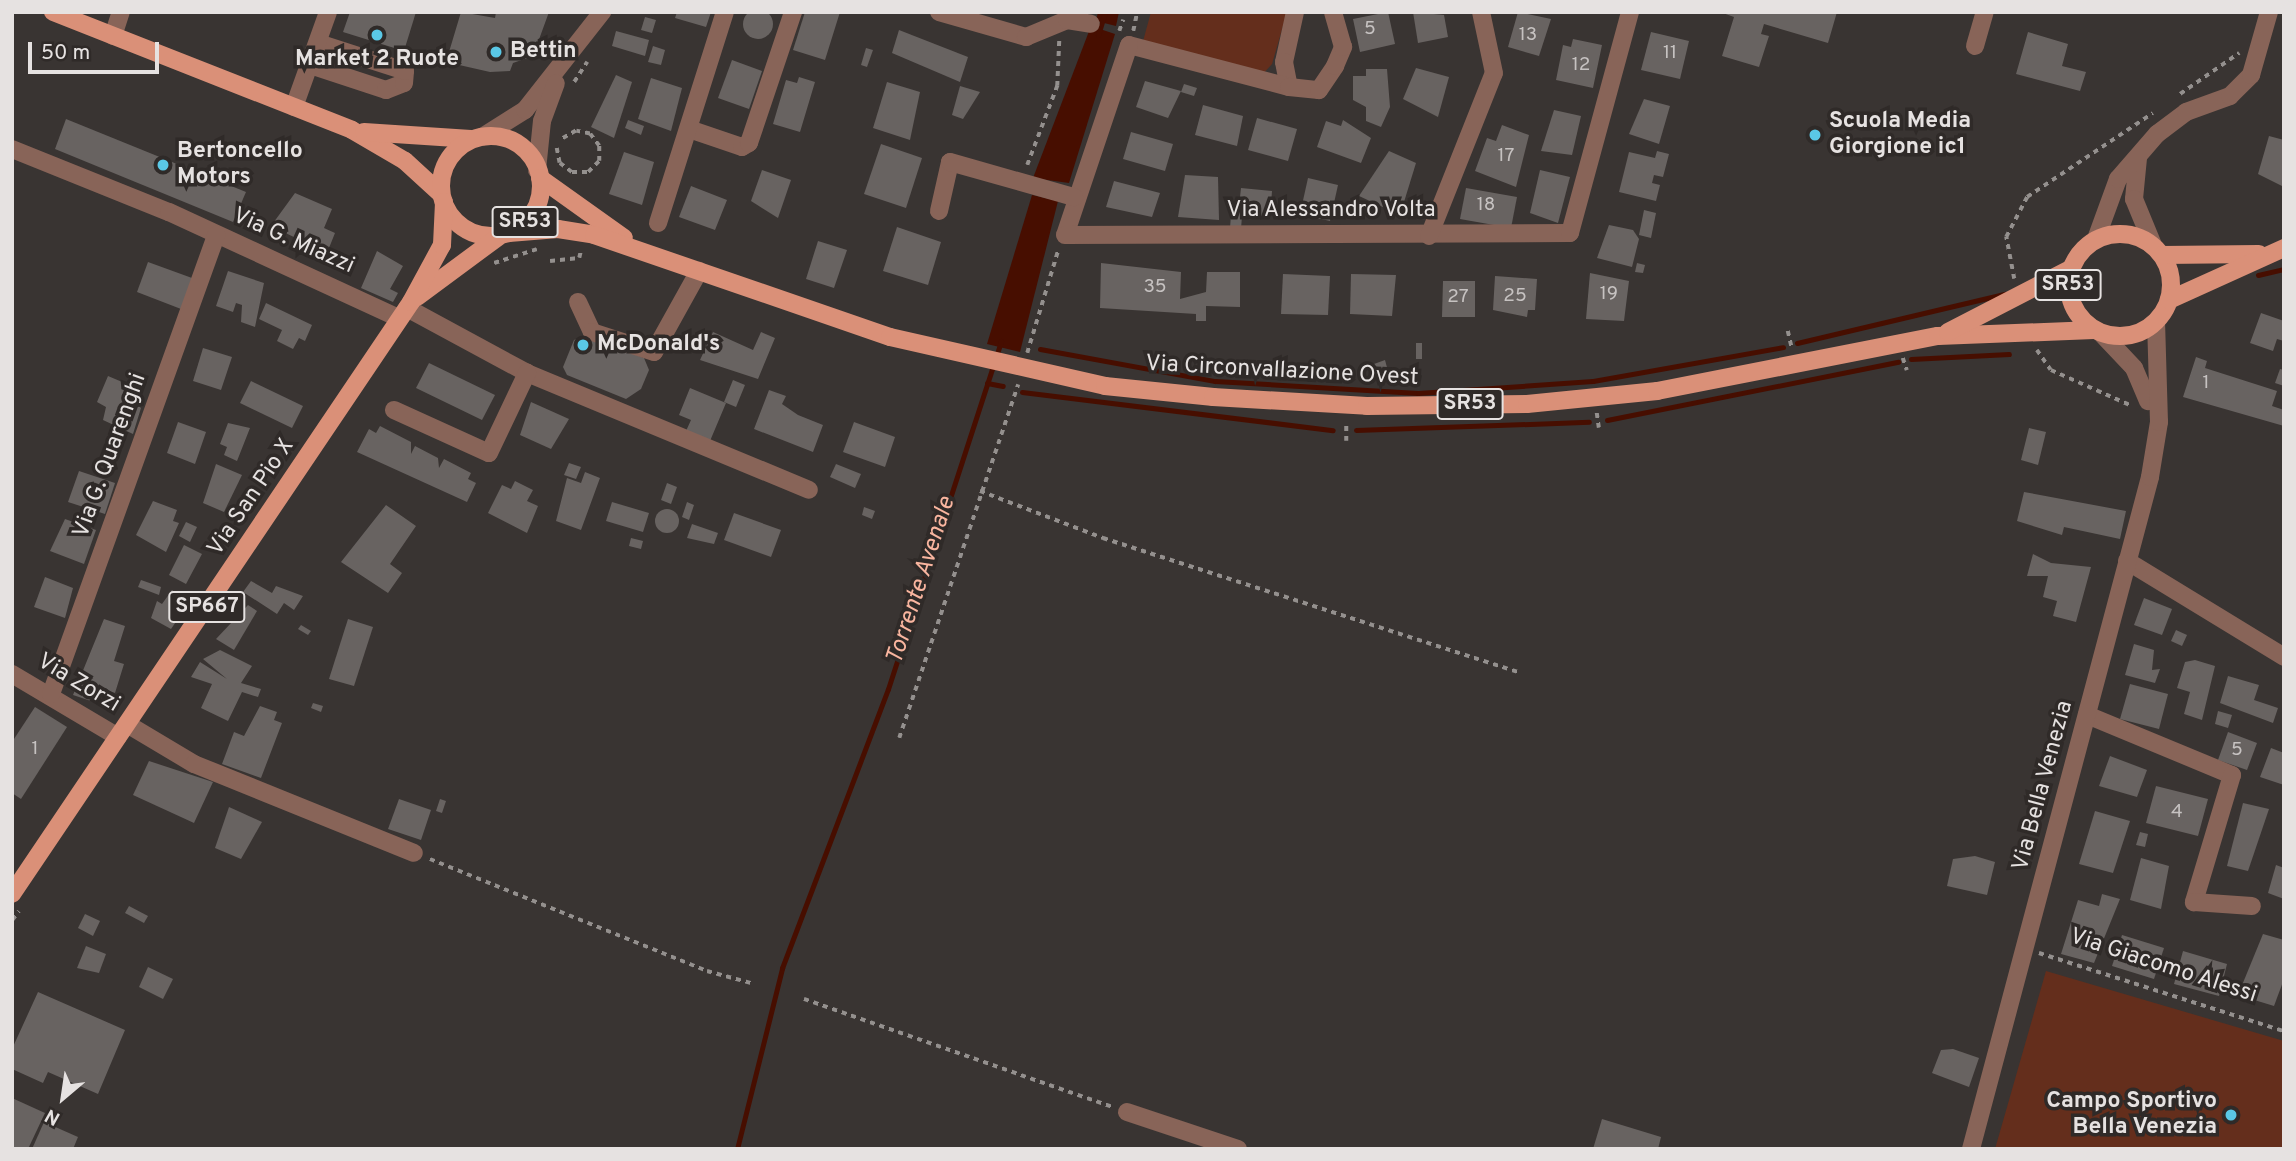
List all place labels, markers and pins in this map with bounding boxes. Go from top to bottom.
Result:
marker: Market 2 Ruote [369,27,385,43]
place label: Bettin [510,38,577,66]
marker: Bettin [488,44,504,60]
place label: Market 2 Ruote [295,46,459,74]
place label: Scuola Media Giorgione ic1 [1829,108,1971,162]
marker: Scuola Media Giorgione ic1 [1807,127,1823,143]
place label: Bertoncello Motors [177,138,303,192]
marker: Bertoncello Motors [155,157,171,173]
place label: McDonald's [597,331,720,359]
marker: McDonald's [575,337,591,353]
place label: Campo Sportivo Bella Venezia [2046,1088,2217,1142]
marker: Campo Sportivo Bella Venezia [2223,1107,2239,1123]

